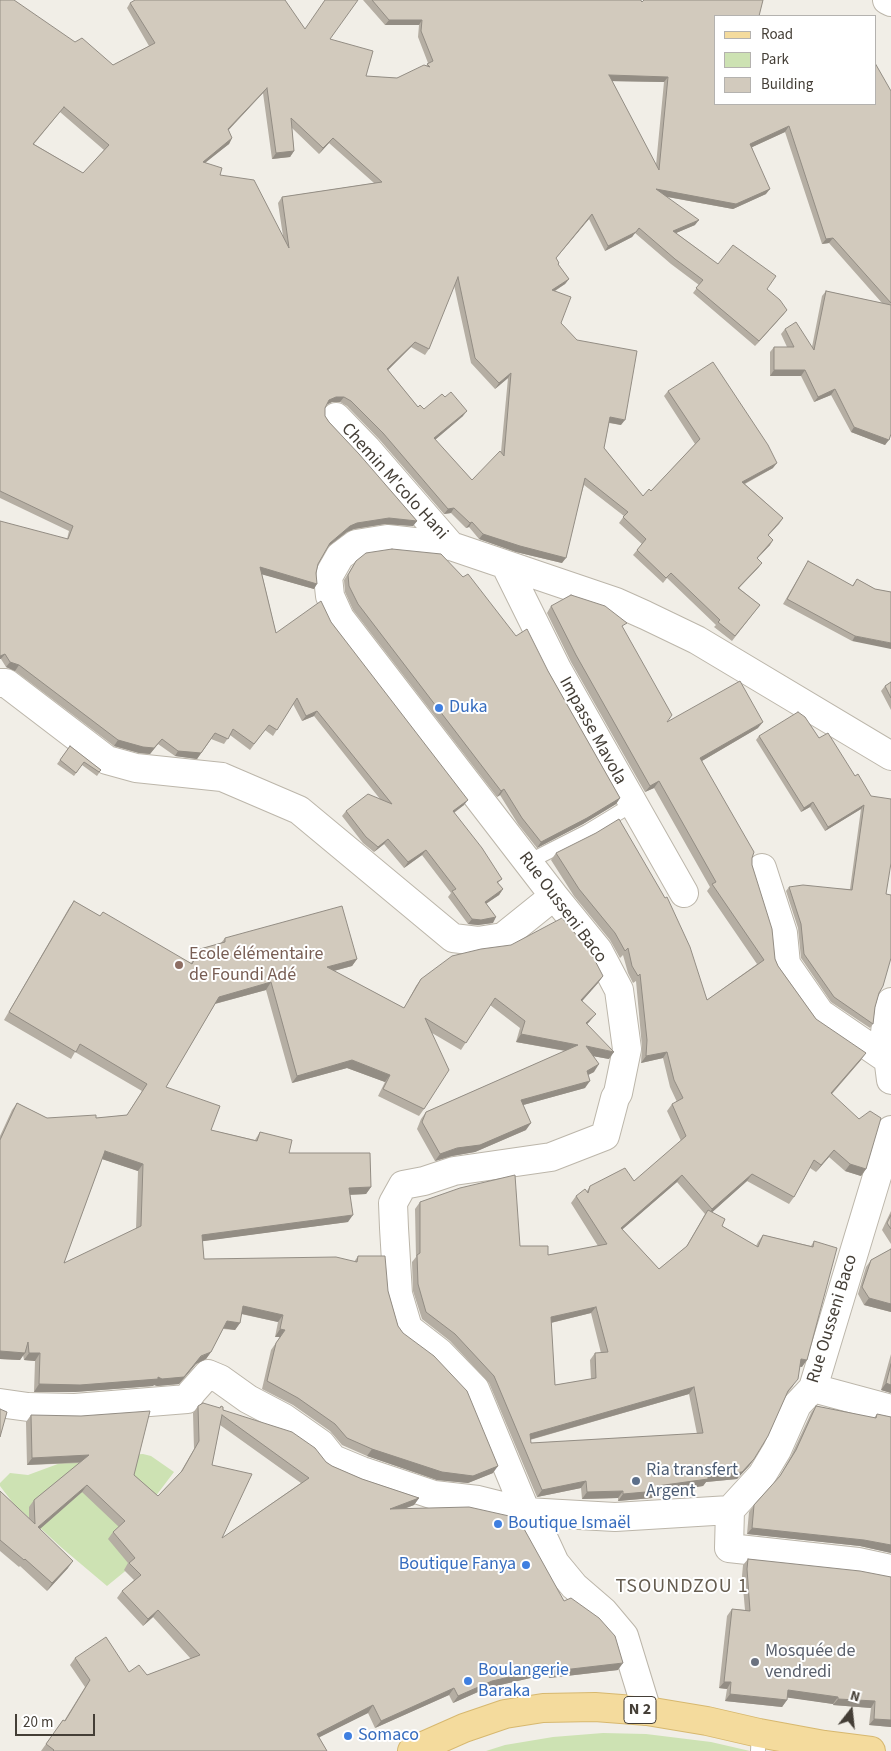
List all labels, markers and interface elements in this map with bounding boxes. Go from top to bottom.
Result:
legend [714,15,876,105]
text: Road [761,24,793,45]
text: Park [761,49,789,70]
text: Building [761,74,813,95]
street label: Chemin M'colo Hani [336,419,452,545]
street label: Impasse Mavola [553,673,631,789]
place label: Duka [449,697,488,719]
marker: Duka [433,702,445,714]
street label: Rue Ousseni Baco [513,848,611,968]
place label: Ecole élémentaire de Foundi Adé [189,944,323,986]
marker: Ecole élémentaire de Foundi Adé [173,959,185,971]
street label: Rue Ousseni Baco [803,1252,863,1386]
place label: Ria transfert Argent [646,1460,738,1502]
marker: Ria transfert Argent [630,1475,642,1487]
place label: Boutique Ismaël [508,1513,631,1535]
marker: Boutique Ismaël [492,1518,504,1530]
place label: Boutique Fanya [399,1554,516,1576]
marker: Boutique Fanya [520,1559,532,1571]
district label: TSOUNDZOU 1 [614,1576,750,1600]
place label: Mosquée de vendredi [765,1641,856,1684]
marker: Mosquée de vendredi [749,1656,761,1668]
place label: Boulangerie Baraka [478,1660,569,1702]
marker: Boulangerie Baraka [462,1675,474,1687]
north arrow [826,1686,876,1736]
text: N [848,1686,862,1707]
road number: N 2 [624,1696,656,1724]
scale bar [18,1704,98,1736]
text: 20 m [23,1712,53,1733]
place label: Somaco [358,1725,419,1747]
marker: Somaco [342,1730,354,1742]

